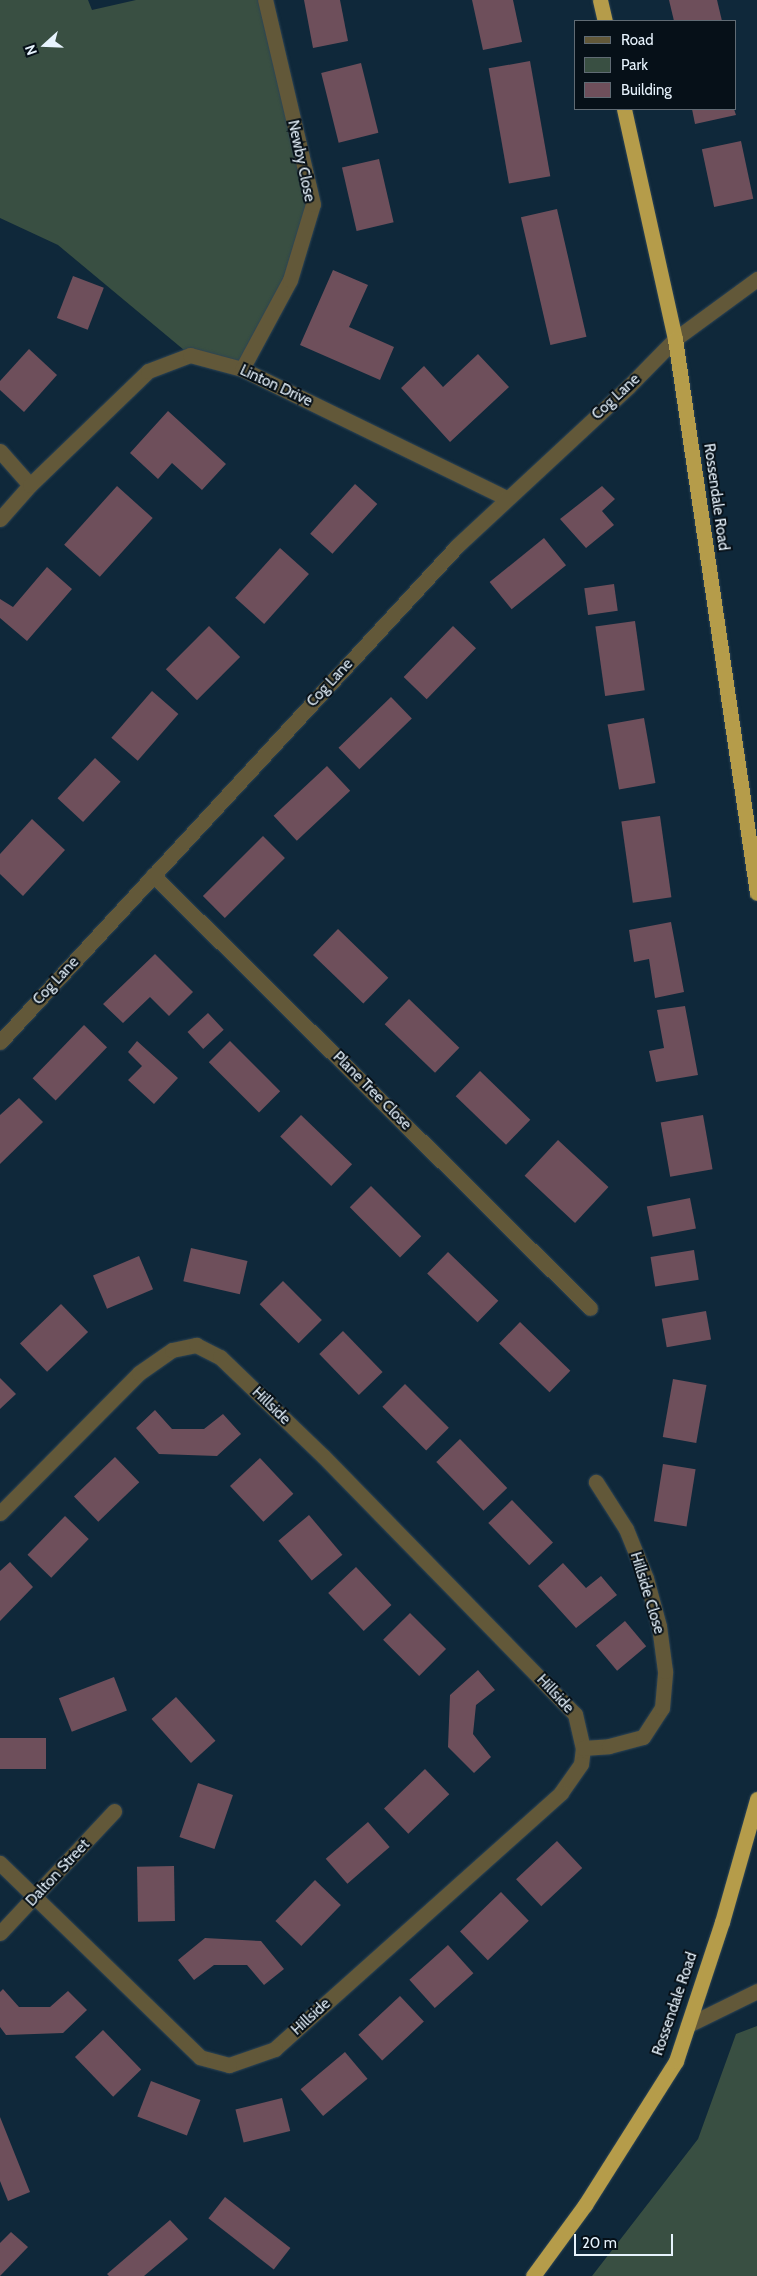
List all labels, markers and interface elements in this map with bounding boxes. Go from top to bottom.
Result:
north arrow [20,20,70,70]
legend [574,20,737,110]
text: Road [621,31,654,49]
text: N [21,42,41,58]
text: Park [621,56,648,74]
text: Building [621,81,672,99]
street label: Newby Close [284,119,318,203]
street label: Linton Drive [237,361,315,411]
street label: Cog Lane [588,370,644,424]
street label: Rossendale Road [700,442,732,552]
street label: Cog Lane [303,655,357,711]
street label: Cog Lane [29,953,83,1009]
street label: Plane Tree Close [329,1048,415,1134]
street label: Hillside [248,1384,294,1428]
street label: Hillside Close [626,1550,668,1636]
street label: Hillside [533,1671,577,1717]
street label: Dalton Street [22,1836,94,1910]
street label: Rossendale Road [649,1950,701,2058]
street label: Hillside [288,1995,334,2039]
scale bar [577,2224,676,2256]
text: 20 m [582,2234,617,2252]

